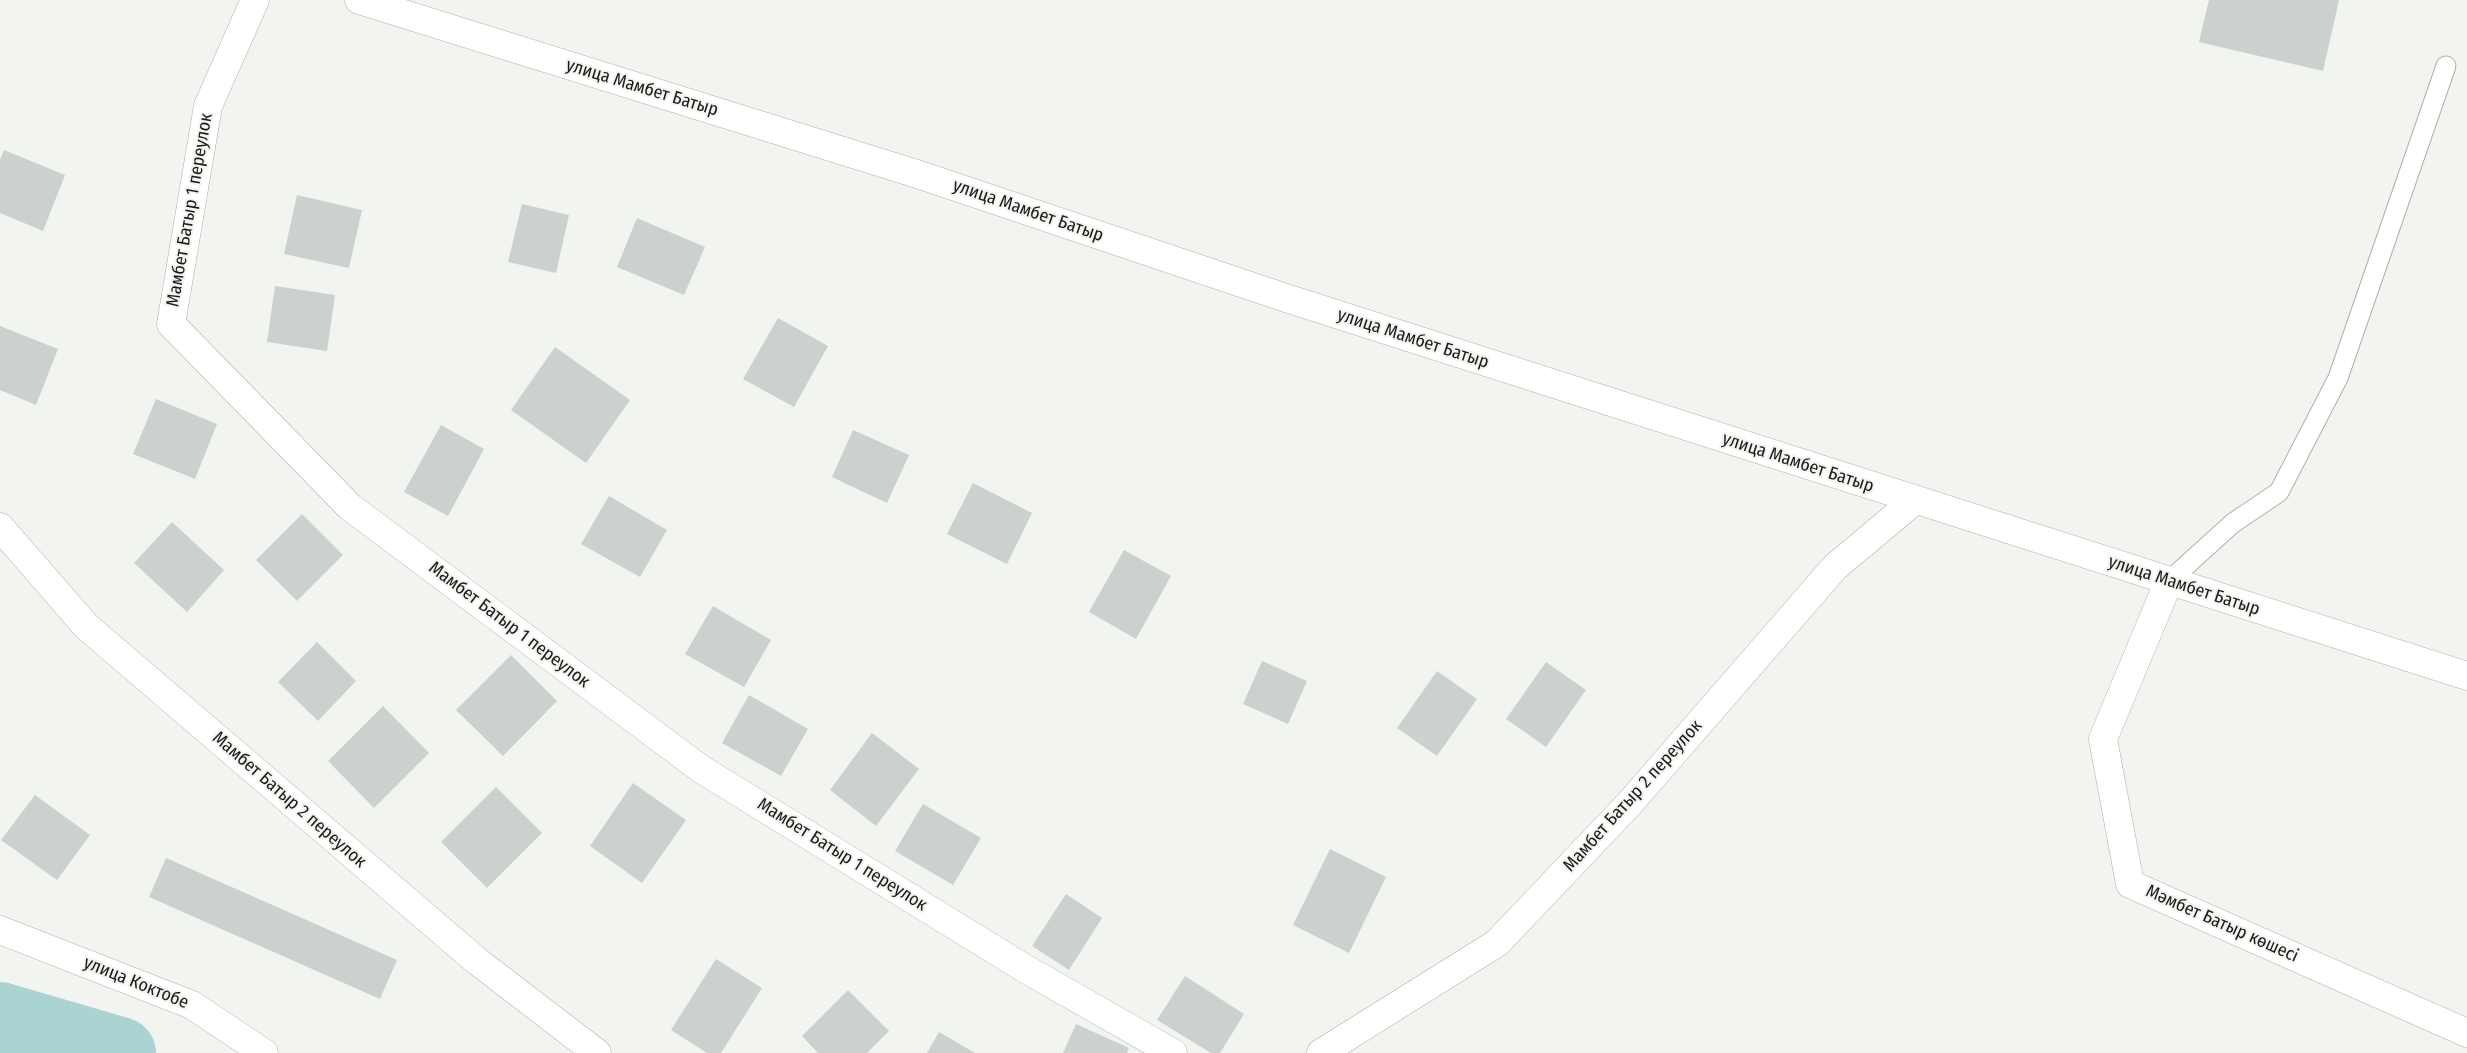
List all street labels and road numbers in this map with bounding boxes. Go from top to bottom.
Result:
street label: улица Мамбет Батыр [563,55,721,121]
street label: Мамбет Батыр 1 переулок [162,112,218,308]
street label: улица Мамбет Батыр [950,175,1106,247]
street label: улица Мамбет Батыр [1335,304,1491,374]
street label: улица Мамбет Батыр [1720,428,1876,498]
street label: улица Мамбет Батыр [2106,551,2262,621]
street label: Мамбет Батыр 1 переулок [424,557,594,693]
street label: Мамбет Батыр 2 переулок [1559,716,1707,876]
street label: Мамбет Батыр 2 переулок [208,727,370,873]
street label: Мамбет Батыр 1 переулок [753,794,931,916]
street label: Мәмбет Батыр көшесі [2142,881,2302,967]
street label: улица Коктобе [80,952,192,1014]

